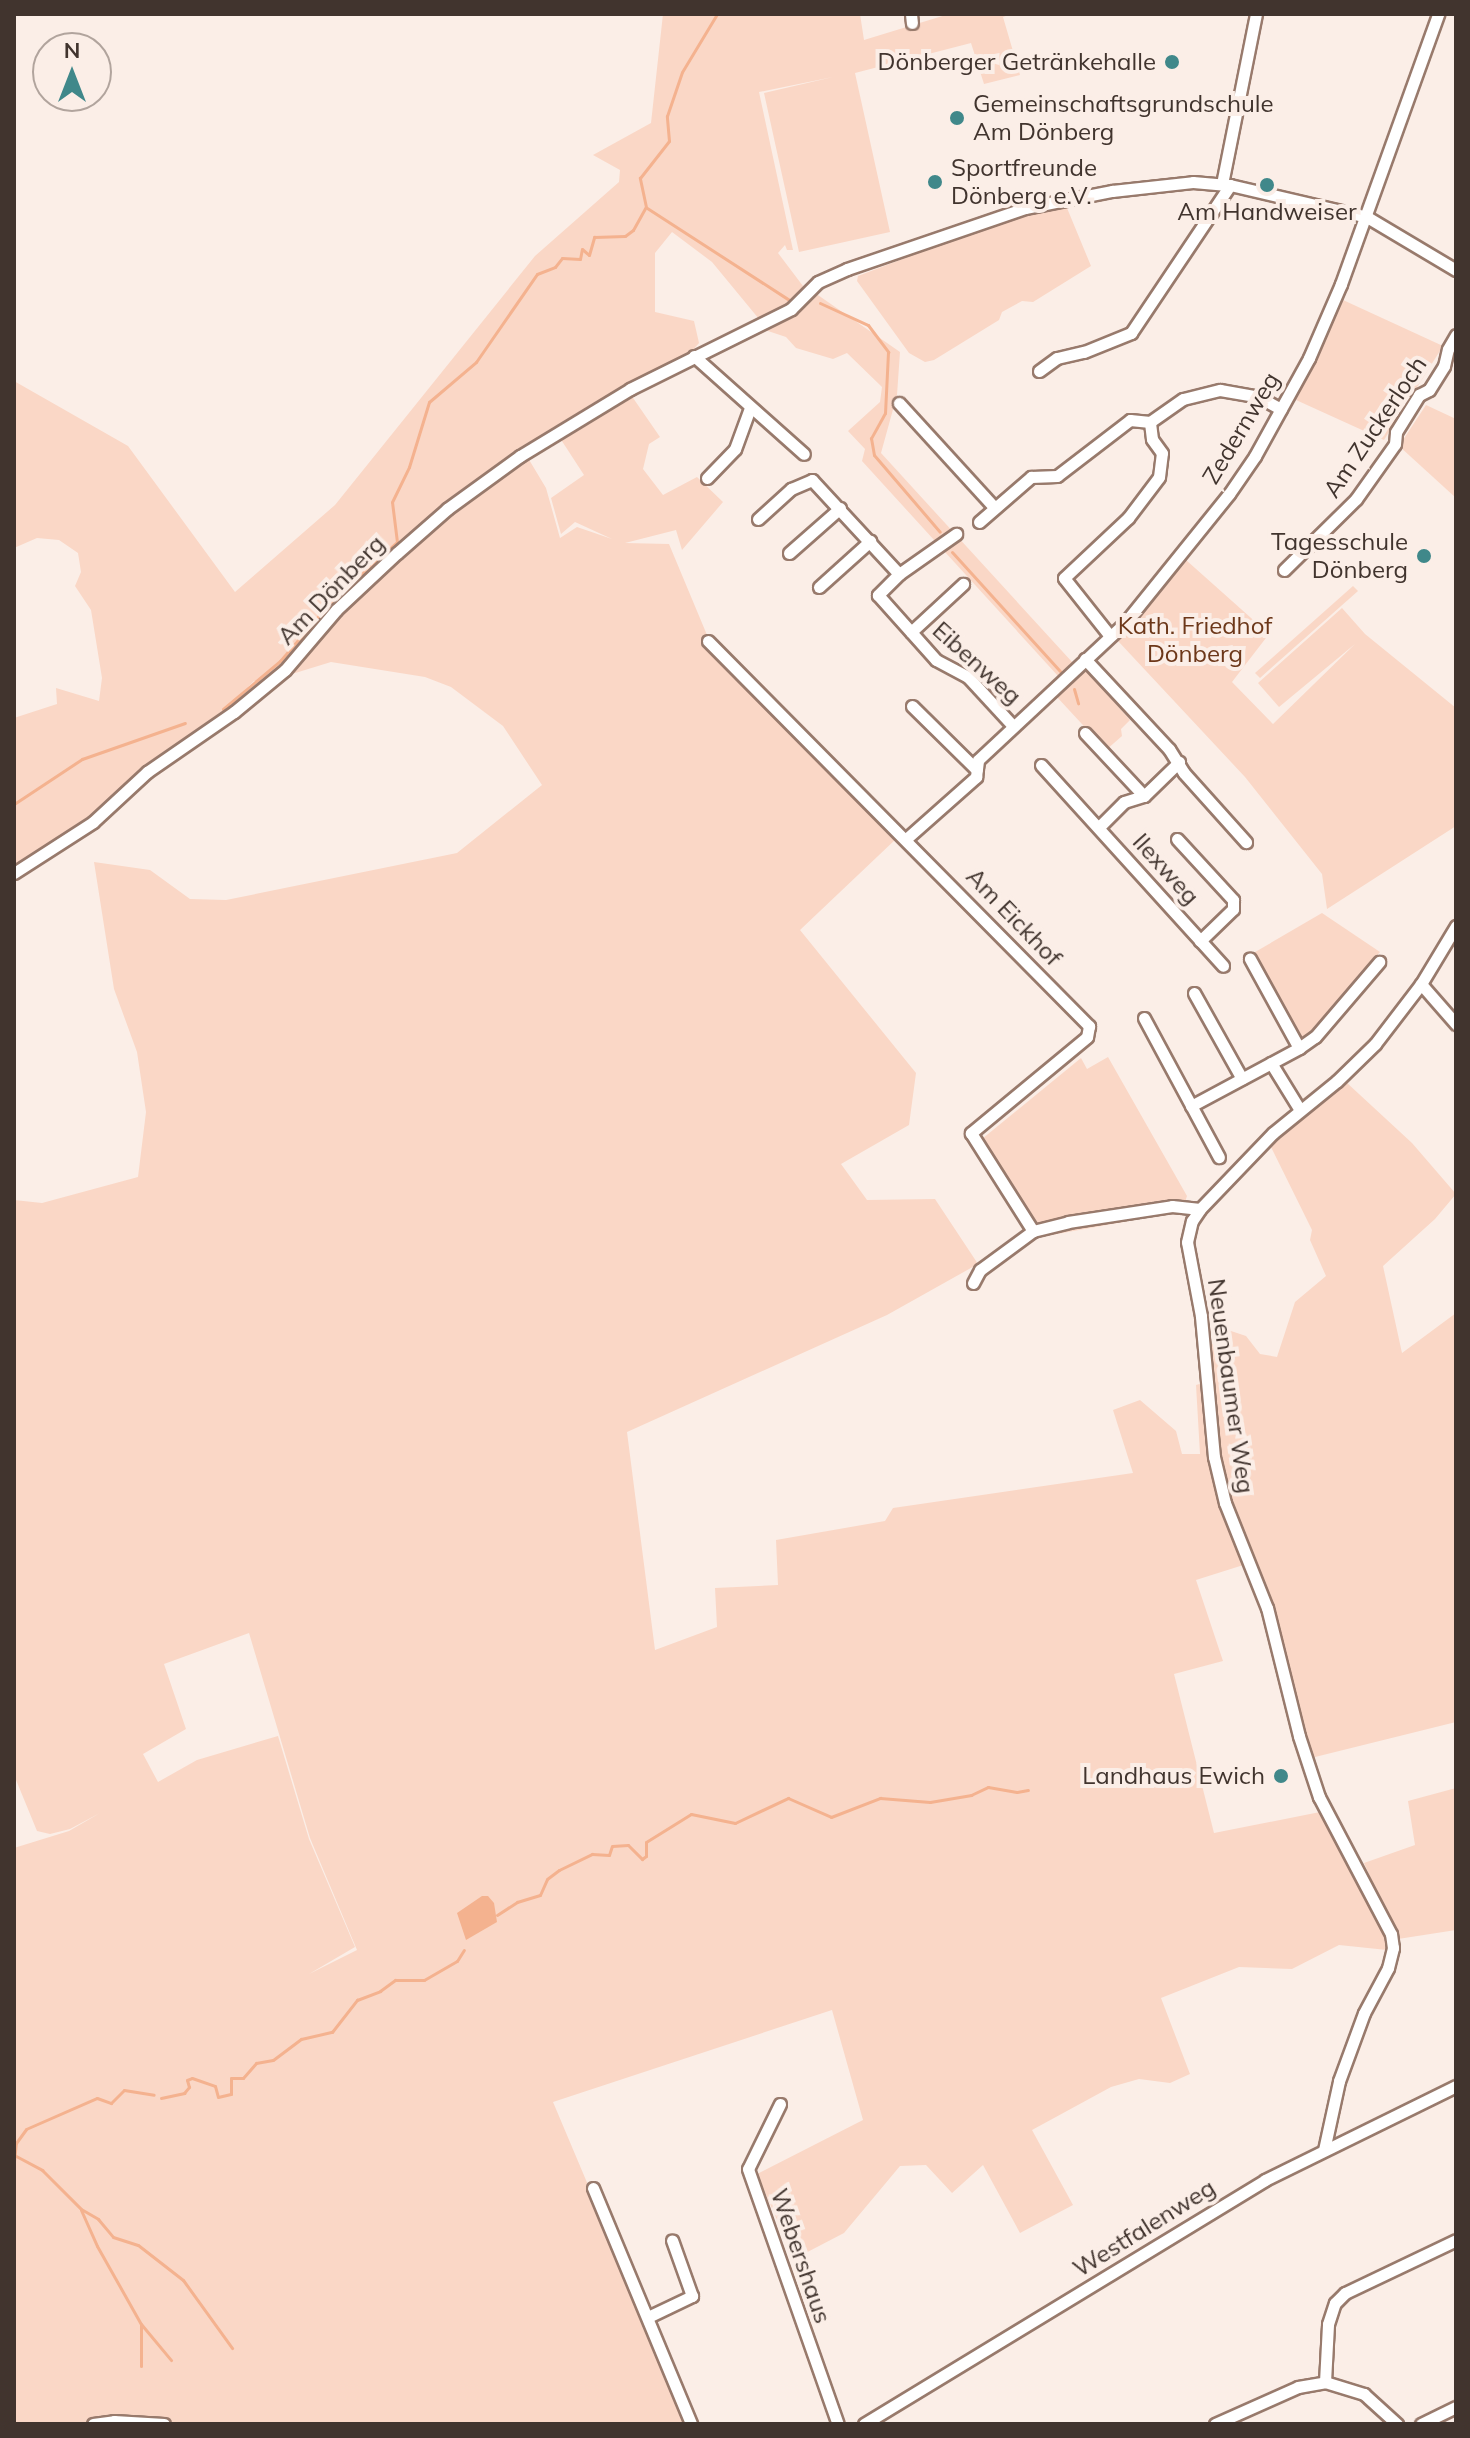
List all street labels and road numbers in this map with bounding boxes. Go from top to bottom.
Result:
street label: Am Zuckerloch [1317,351,1433,503]
street label: Zedernweg [1196,367,1286,489]
street label: Am Dönberg [272,529,390,651]
street label: Eibenweg [927,616,1027,710]
street label: Ilexweg [1127,828,1205,910]
street label: Am Eickhof [960,862,1068,972]
street label: Neuenbaumer Weg [1202,1277,1260,1495]
street label: Westfalenweg [1068,2173,1220,2283]
street label: Webershaus [765,2185,837,2327]

